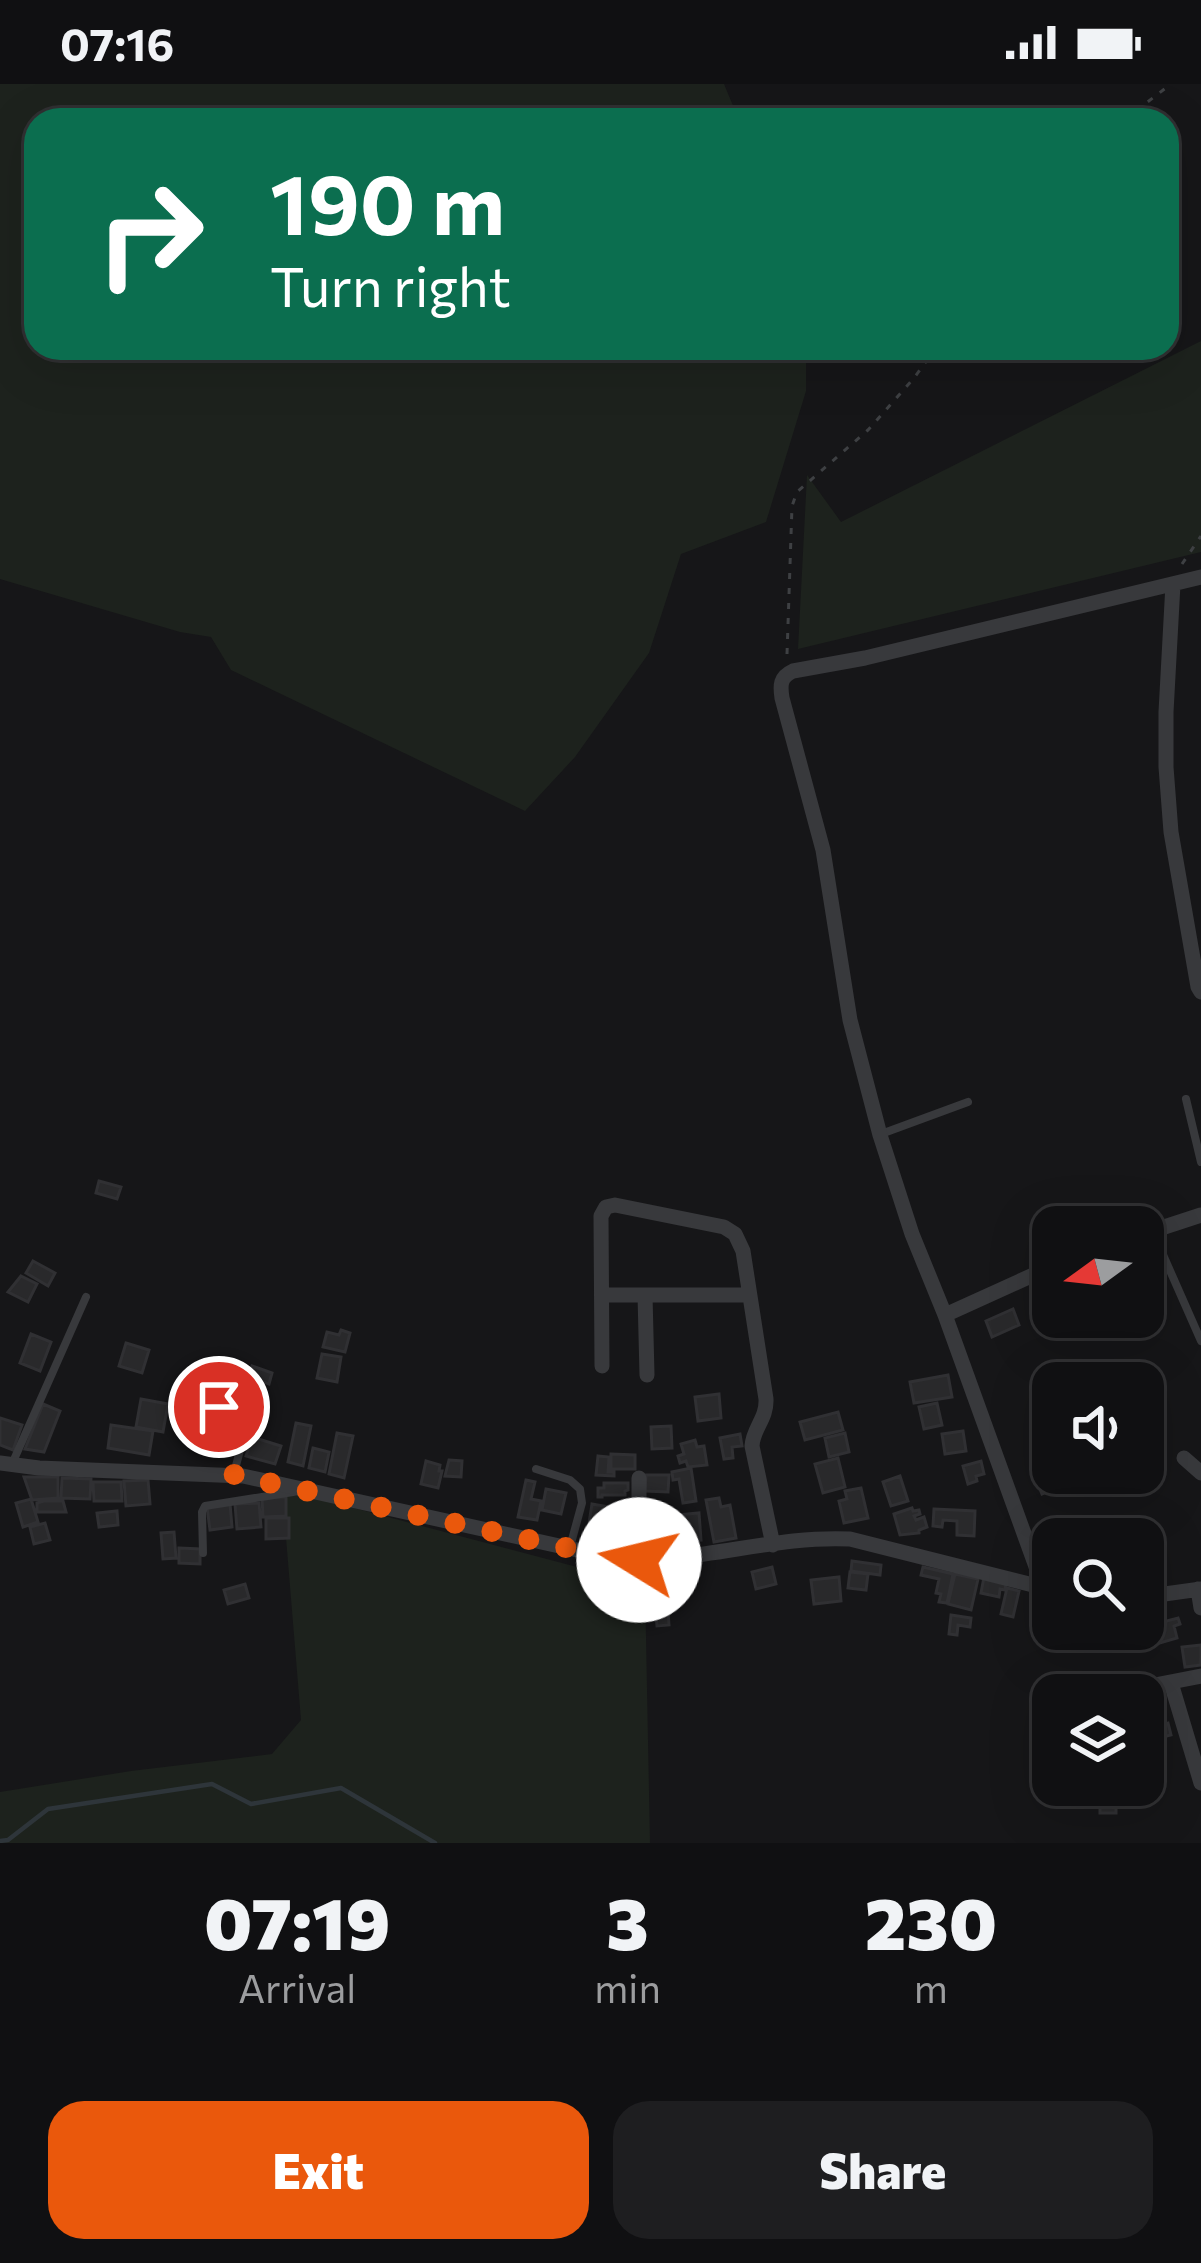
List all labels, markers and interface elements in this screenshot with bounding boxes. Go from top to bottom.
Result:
text: 07:16 [60,15,174,70]
text: 190 m [270,150,505,252]
icon: right [72,156,228,312]
text: Turn right [270,252,511,318]
north arrow [1032,1206,1164,1338]
map controls [1032,1206,1164,1806]
pin [168,1356,270,1458]
button: sound [1032,1362,1164,1494]
icon: arrive [186,1374,252,1440]
position arrow [576,1497,702,1623]
button: search [1032,1518,1164,1650]
button: layers [1032,1674,1164,1806]
text: 07:19 [204,1877,390,1965]
text: 3 [606,1877,649,1965]
text: 230 [865,1877,997,1965]
text: Arrival [238,1963,356,2011]
text: min [594,1963,661,2011]
text: m [914,1963,948,2011]
button: Exit [48,2101,589,2239]
button: Share [613,2101,1153,2239]

